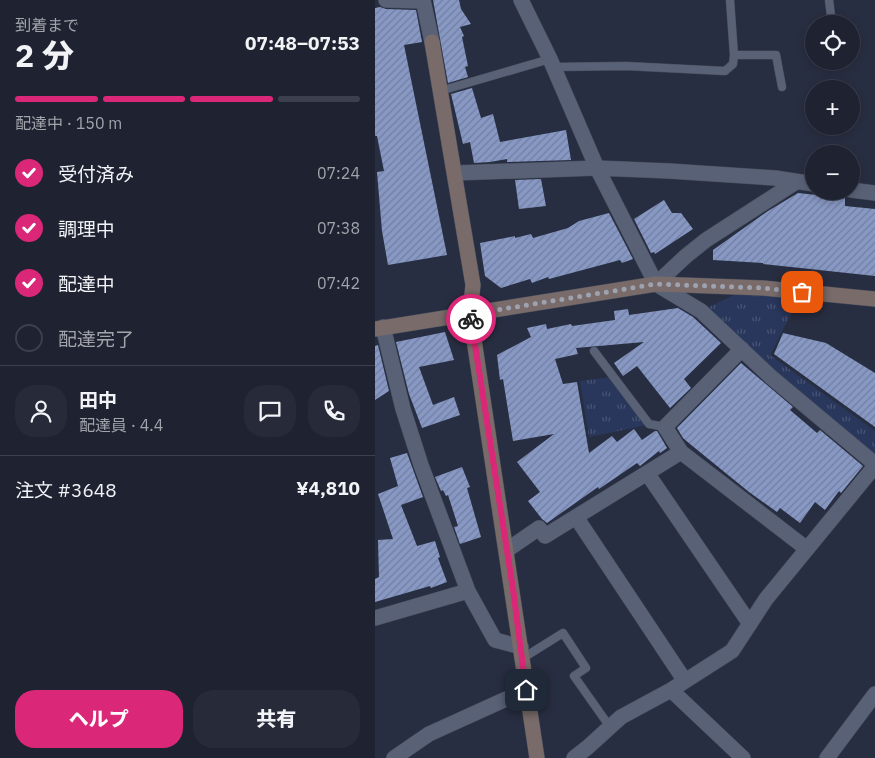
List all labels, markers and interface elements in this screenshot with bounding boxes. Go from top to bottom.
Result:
text: 到着まで [15,15,79,35]
map controls [805,15,860,200]
button: locate [805,15,860,70]
text: 07:48–07:53 [245,31,360,55]
text: 2 分 [15,34,74,76]
button: + [805,80,860,135]
text: 配達中 · 150 m [15,113,122,133]
button: − [805,145,860,200]
icon: check [15,159,43,187]
text: 受付済み [58,162,134,186]
text: 07:24 [317,163,360,183]
icon: check [15,214,43,242]
text: 調理中 [58,217,115,241]
text: 07:38 [317,218,360,238]
icon: check [15,269,43,297]
pin [781,271,823,313]
text: 配達中 [58,272,115,296]
text: 07:42 [317,273,360,293]
icon: bag [788,278,816,306]
courier [446,294,496,344]
icon: bike [457,305,485,333]
text: 配達完了 [58,327,134,351]
button: person [15,385,67,437]
button: chat [244,385,296,437]
button: phone [308,385,360,437]
text: 田中 [79,388,117,412]
text: 配達員 · 4.4 [79,415,163,435]
text: ¥4,810 [296,476,360,500]
text: 注文 #3648 [15,478,117,502]
pin [505,669,547,711]
icon: home [512,676,540,704]
button: ヘルプ [15,690,183,748]
button: 共有 [193,690,360,748]

